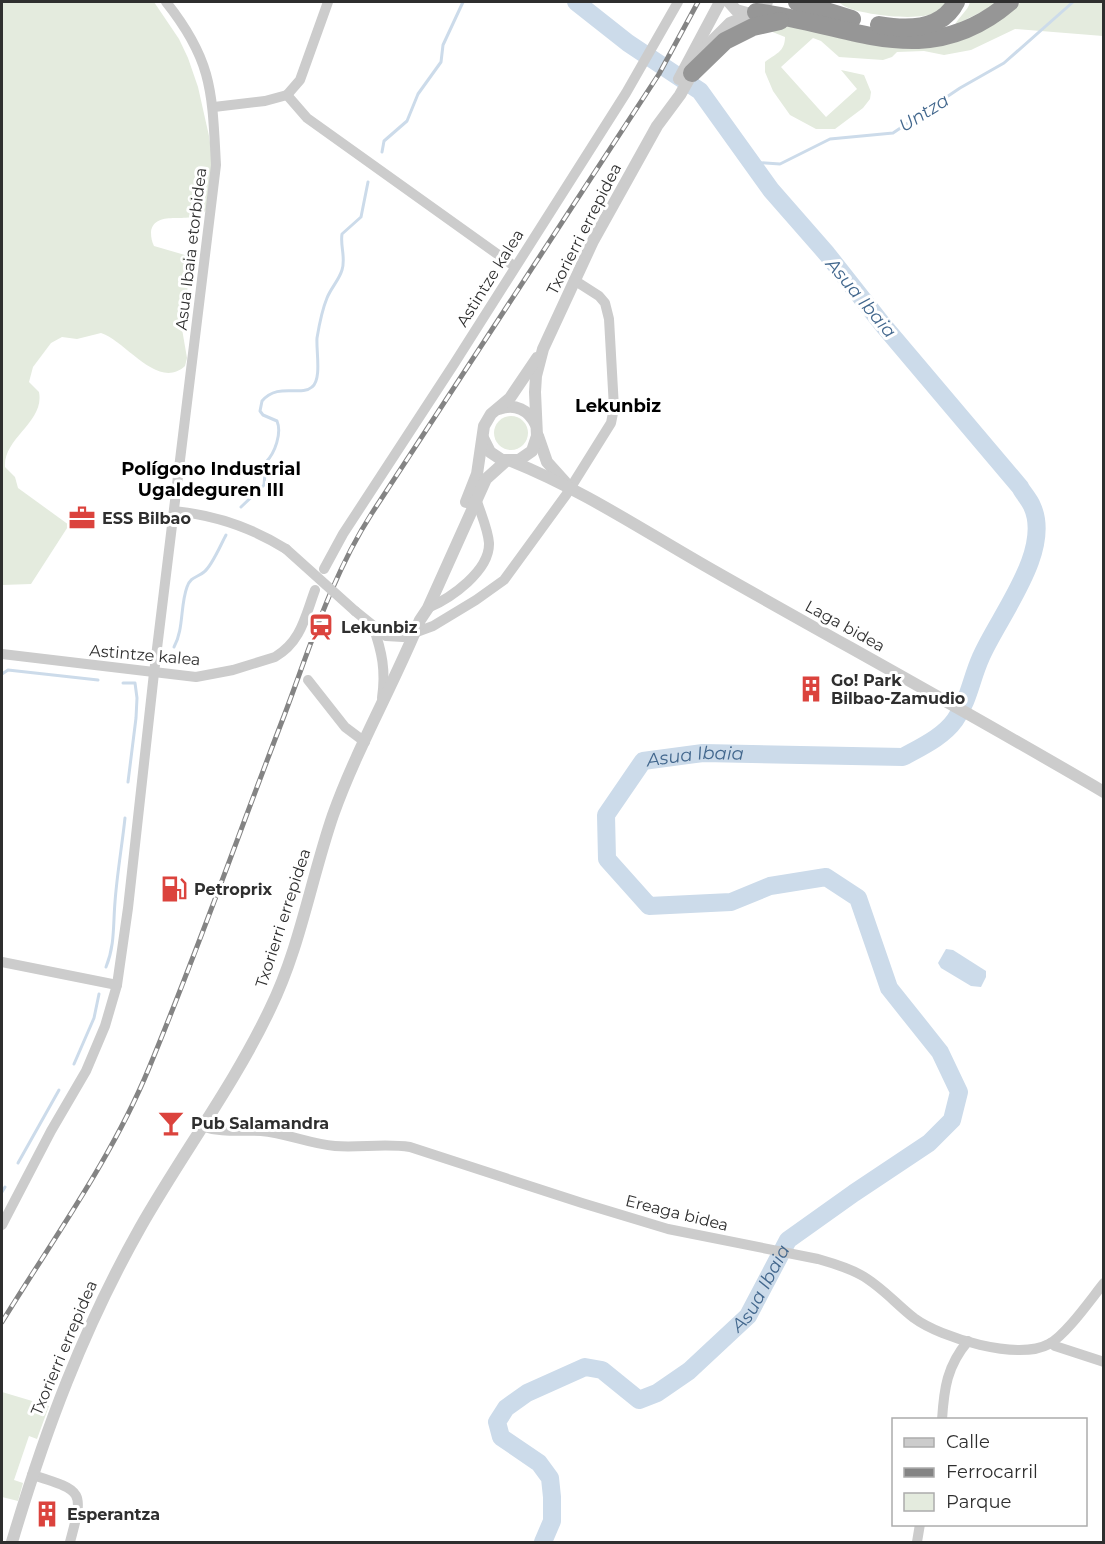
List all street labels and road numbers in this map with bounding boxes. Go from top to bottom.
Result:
street label: Txorierri errepidea [543,160,625,298]
street label: Asua Ibaia etorbidea [172,167,210,331]
street label: Astintze kalea [452,226,528,330]
street label: Laga bidea [802,596,888,656]
street label: Astintze kalea [89,641,201,669]
street label: Txorierri errepidea [252,846,314,990]
street label: Ereaga bidea [624,1191,730,1235]
street label: Txorierri errepidea [27,1278,101,1418]

